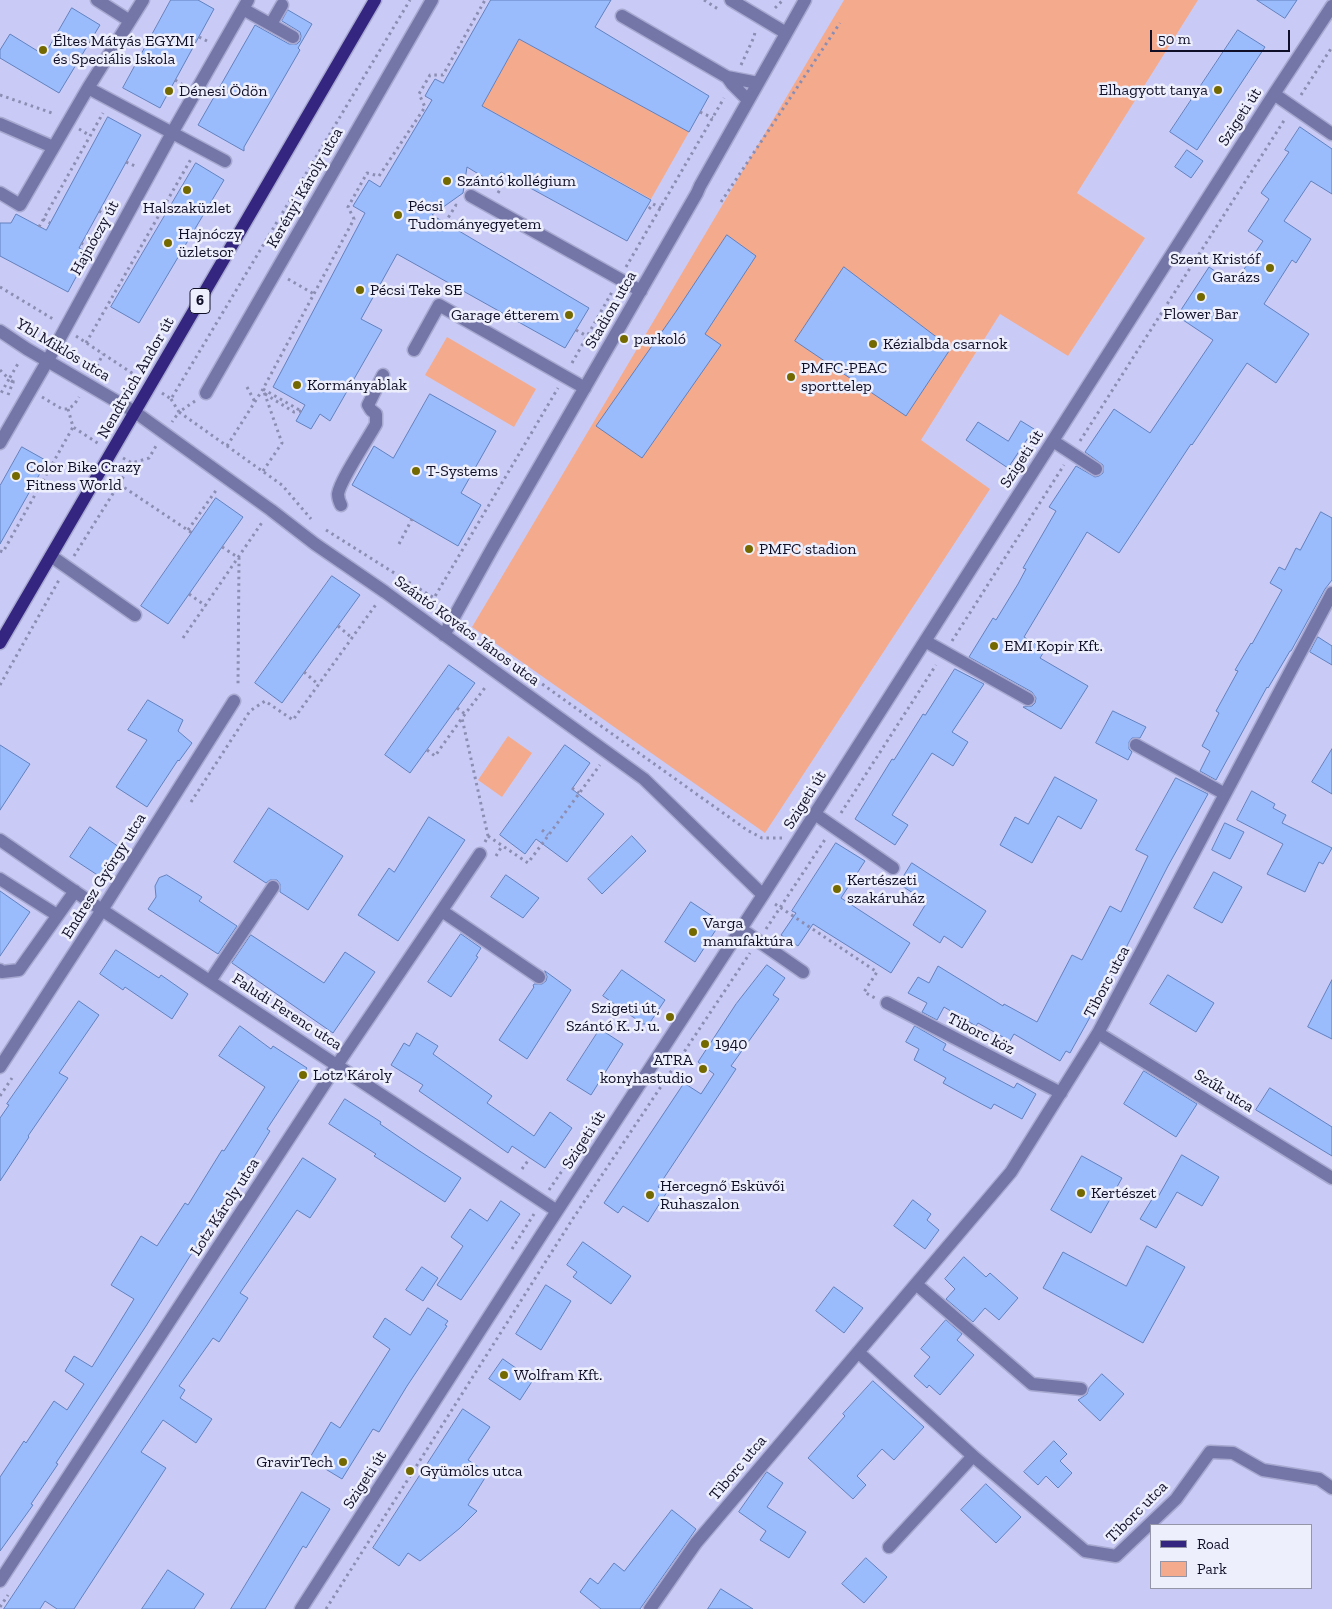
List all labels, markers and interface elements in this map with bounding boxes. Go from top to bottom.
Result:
scale bar [1152,20,1292,52]
text: 50 m [1158,30,1191,48]
place label: Éltes Mátyás EGYMI és Speciális Iskola [53,31,194,69]
marker: Éltes Mátyás EGYMI és Speciális Iskola [37,44,49,56]
place label: Elhagyott tanya [1099,80,1208,100]
place label: Dénesi Ödön [179,81,267,101]
marker: Elhagyott tanya [1212,84,1224,96]
street label: Szigeti út [1214,84,1266,150]
marker: Dénesi Ödön [163,85,175,97]
street label: Kerényi Károly utca [263,124,347,252]
place label: Szántó kollégium [457,171,576,191]
marker: Szántó kollégium [441,175,453,187]
marker: Halszaküzlet [181,184,193,196]
place label: Pécsi Tudományegyetem [408,196,541,234]
street label: Hajnóczy út [67,197,123,279]
place label: Halszaküzlet [143,198,231,218]
marker: Pécsi Tudományegyetem [392,209,404,221]
place label: Hajnóczy üzletsor [178,224,242,262]
marker: Hajnóczy üzletsor [162,237,174,249]
place label: Szent Kristóf Garázs [1170,249,1260,287]
marker: Szent Kristóf Garázs [1264,262,1276,274]
street label: Stadion utca [581,268,641,352]
place label: Pécsi Teke SE [370,280,462,300]
marker: Pécsi Teke SE [354,284,366,296]
road number: 6 [190,288,210,314]
marker: Flower Bar [1195,291,1207,303]
place label: Flower Bar [1163,304,1239,324]
place label: Garage étterem [451,305,559,325]
marker: Garage étterem [563,309,575,321]
street label: Ybl Miklós utca [12,314,114,386]
street label: Nendtvich Andor út [93,314,179,442]
place label: parkoló [634,329,686,349]
marker: parkoló [618,333,630,345]
place label: Kézialbda csarnok [883,334,1008,354]
marker: Kézialbda csarnok [867,338,879,350]
place label: PMFC-PEAC sporttelep [801,358,887,396]
marker: PMFC-PEAC sporttelep [785,371,797,383]
place label: Kormányablak [307,375,407,395]
marker: Kormányablak [291,379,303,391]
street label: Szigeti út [996,426,1048,492]
place label: Color Bike Crazy Fitness World [26,457,141,495]
place label: T-Systems [426,461,498,481]
marker: T-Systems [410,465,422,477]
marker: Color Bike Crazy Fitness World [10,470,22,482]
place label: PMFC stadion [759,539,856,559]
marker: PMFC stadion [743,543,755,555]
street label: Szántó Kovács János utca [391,572,543,690]
place label: EMI Kopir Kft. [1004,636,1103,656]
marker: EMI Kopir Kft. [988,640,1000,652]
street label: Szigeti út [779,767,831,833]
street label: Endresz György utca [58,810,150,942]
place label: Kertészeti szakáruház [847,870,925,908]
marker: Kertészeti szakáruház [831,883,843,895]
place label: Varga manufaktúra [703,913,793,951]
marker: Varga manufaktúra [687,926,699,938]
street label: Tiborc utca [1080,943,1134,1021]
street label: Faludi Ferenc utca [228,969,346,1055]
place label: Szigeti út, Szántó K. J. u. [566,998,660,1036]
street label: Tiborc köz [944,1009,1018,1059]
marker: Szigeti út, Szántó K. J. u. [664,1011,676,1023]
place label: 1940 [715,1034,747,1054]
marker: 1940 [699,1038,711,1050]
place label: ATRA konyhastudio [600,1050,693,1088]
marker: ATRA konyhastudio [697,1063,709,1075]
place label: Lotz Károly [313,1065,392,1085]
street label: Szűk utca [1191,1065,1257,1117]
marker: Lotz Károly [297,1069,309,1081]
street label: Szigeti út [558,1107,610,1173]
street label: Lotz Károly utca [186,1154,264,1260]
place label: Hercegnő Esküvői Ruhaszalon [660,1176,785,1214]
place label: Kertészet [1091,1183,1157,1203]
marker: Kertészet [1075,1187,1087,1199]
marker: Hercegnő Esküvői Ruhaszalon [644,1189,656,1201]
place label: Wolfram Kft. [514,1365,602,1385]
marker: Wolfram Kft. [498,1369,510,1381]
street label: Tiborc utca [705,1432,771,1504]
street label: Szigeti út [339,1447,391,1513]
place label: GravirTech [256,1452,333,1472]
marker: GravirTech [337,1456,349,1468]
place label: Gyümölcs utca [420,1461,523,1481]
marker: Gyümölcs utca [404,1465,416,1477]
street label: Tiborc utca [1102,1477,1172,1547]
legend [1150,1524,1312,1589]
text: Road [1197,1535,1229,1553]
text: Park [1197,1560,1227,1578]

